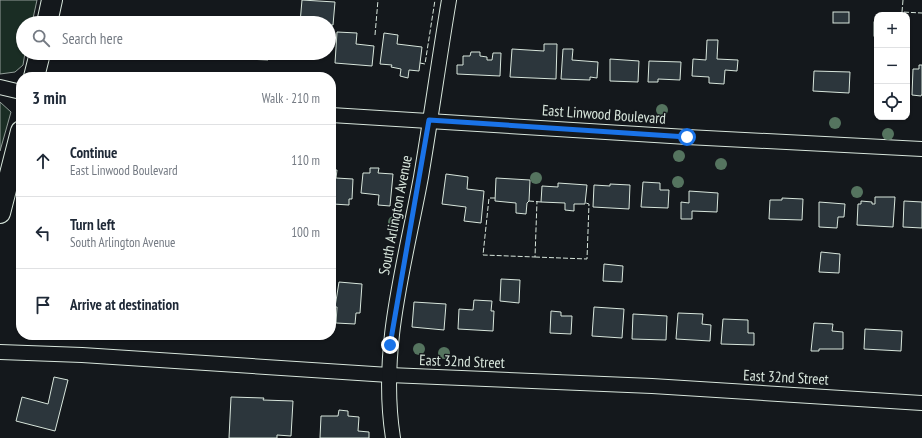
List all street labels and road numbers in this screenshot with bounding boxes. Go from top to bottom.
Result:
street label: East Linwood Boulevard [541,100,667,128]
street label: South Arlington Avenue [374,153,416,277]
street label: East 32nd Street [419,350,505,372]
street label: East 32nd Street [743,365,829,389]

